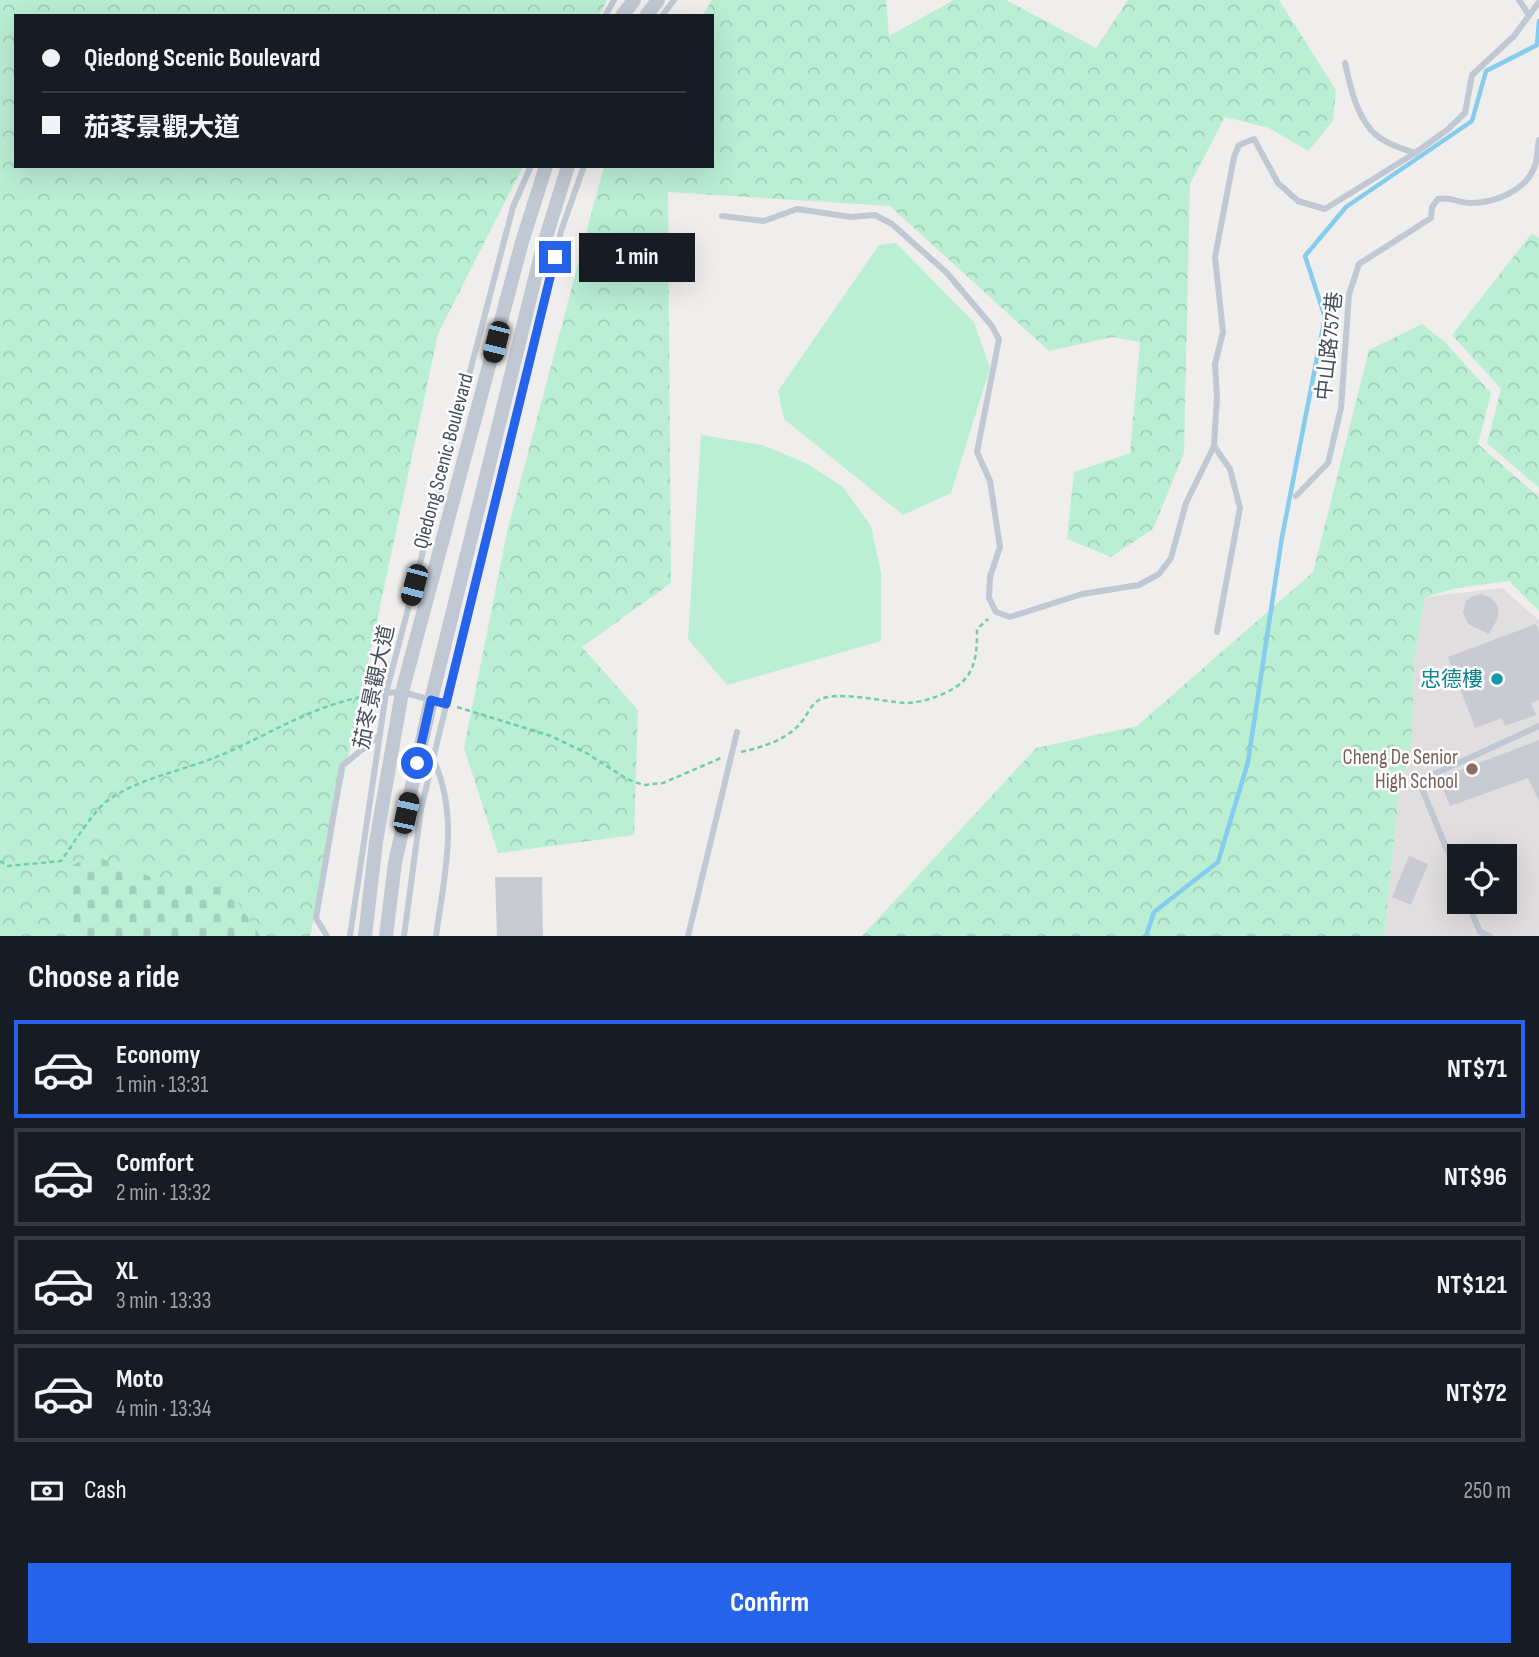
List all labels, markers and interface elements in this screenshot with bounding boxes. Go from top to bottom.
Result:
text: Qiedong Scenic Boulevard [84,43,320,74]
text: 茄苳景觀大道 [84,113,240,144]
callout: 1 min [580,232,695,282]
route end [539,241,571,273]
text: 1 min [616,243,658,271]
street label: 中山路757巷 [1311,290,1348,402]
car [481,319,512,365]
street label: Qiedong Scenic Boulevard [408,371,479,552]
car [399,562,430,608]
street label: 茄苳景觀大道 [349,623,400,751]
place label: 忠德樓 [1420,667,1483,692]
marker: 忠德樓 [1489,671,1505,687]
place label: Cheng De Senior High School [1343,745,1458,794]
route start [401,747,433,779]
marker: Cheng De Senior High School [1464,761,1480,777]
car [392,790,421,836]
map controls [1447,844,1517,914]
button: locate [1447,844,1517,914]
text: Choose a ride [28,958,180,997]
icon: car [32,1038,95,1101]
text: Economy [116,1040,200,1071]
text: NT$71 [1447,1054,1507,1085]
text: 1 min · 13:31 [116,1071,208,1099]
icon: car [32,1146,95,1209]
text: Comfort [116,1148,194,1179]
text: NT$96 [1444,1162,1507,1193]
text: 2 min · 13:32 [116,1179,211,1207]
icon: car [32,1254,95,1317]
text: XL [116,1256,138,1287]
text: NT$121 [1436,1270,1507,1301]
text: 3 min · 13:33 [116,1287,211,1315]
icon: car [32,1362,95,1425]
text: Moto [116,1364,164,1395]
text: NT$72 [1446,1378,1507,1409]
text: 4 min · 13:34 [116,1395,211,1423]
icon: cash [28,1472,66,1510]
text: Cash [84,1475,127,1506]
text: 250 m [1464,1477,1511,1505]
button: Confirm [28,1563,1511,1643]

